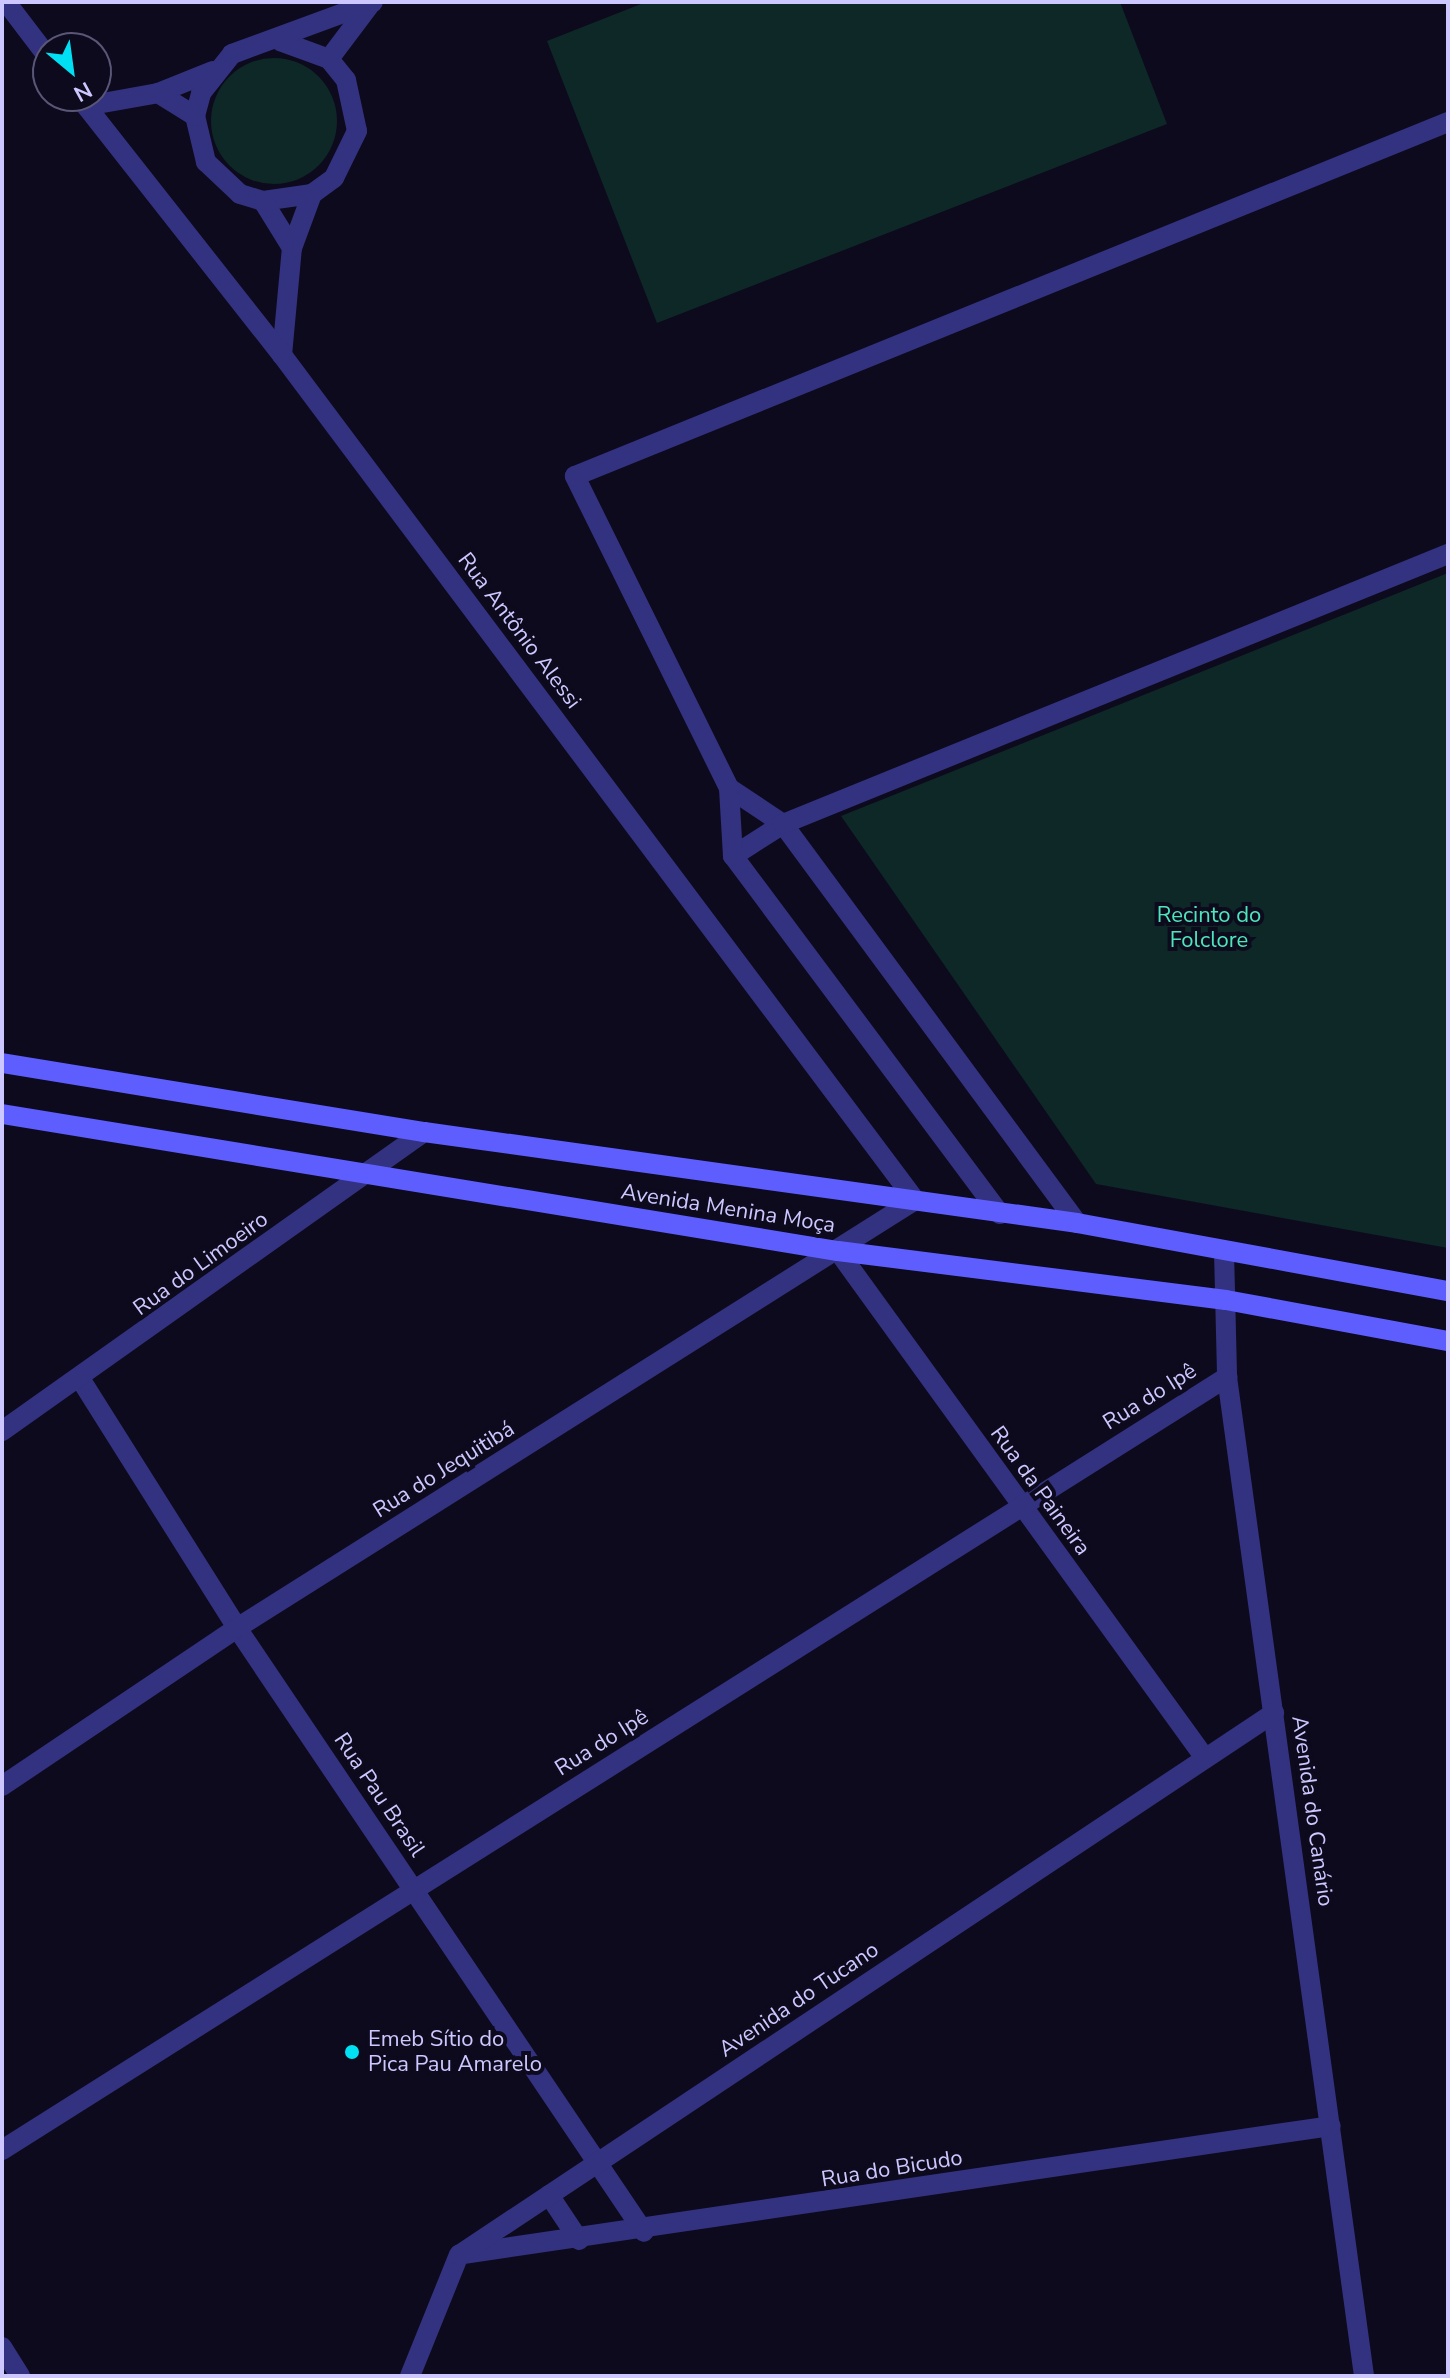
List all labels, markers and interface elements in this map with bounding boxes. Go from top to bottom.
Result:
north arrow [32,32,112,112]
text: N [68,74,97,108]
street label: Rua Antônio Alessi [452,548,586,714]
park label: Recinto do Folclore [1157,902,1261,954]
street label: Avenida Menina Moça [619,1179,837,1239]
street label: Rua do Limoeiro [129,1206,273,1322]
street label: Rua do Ipê [1098,1358,1202,1436]
street label: Rua do Jequitibá [369,1416,519,1524]
street label: Rua da Paineira [984,1421,1096,1561]
street label: Rua do Ipê [550,1704,654,1782]
street label: Avenida do Canário [1286,1714,1338,1908]
street label: Rua Pau Brasil [328,1728,430,1862]
street label: Avenida do Tucano [714,1937,884,2063]
place label: Emeb Sítio do Pica Pau Amarelo [368,2026,542,2078]
marker: Emeb Sítio do Pica Pau Amarelo [343,2043,361,2061]
street label: Rua do Bicudo [819,2145,965,2193]

